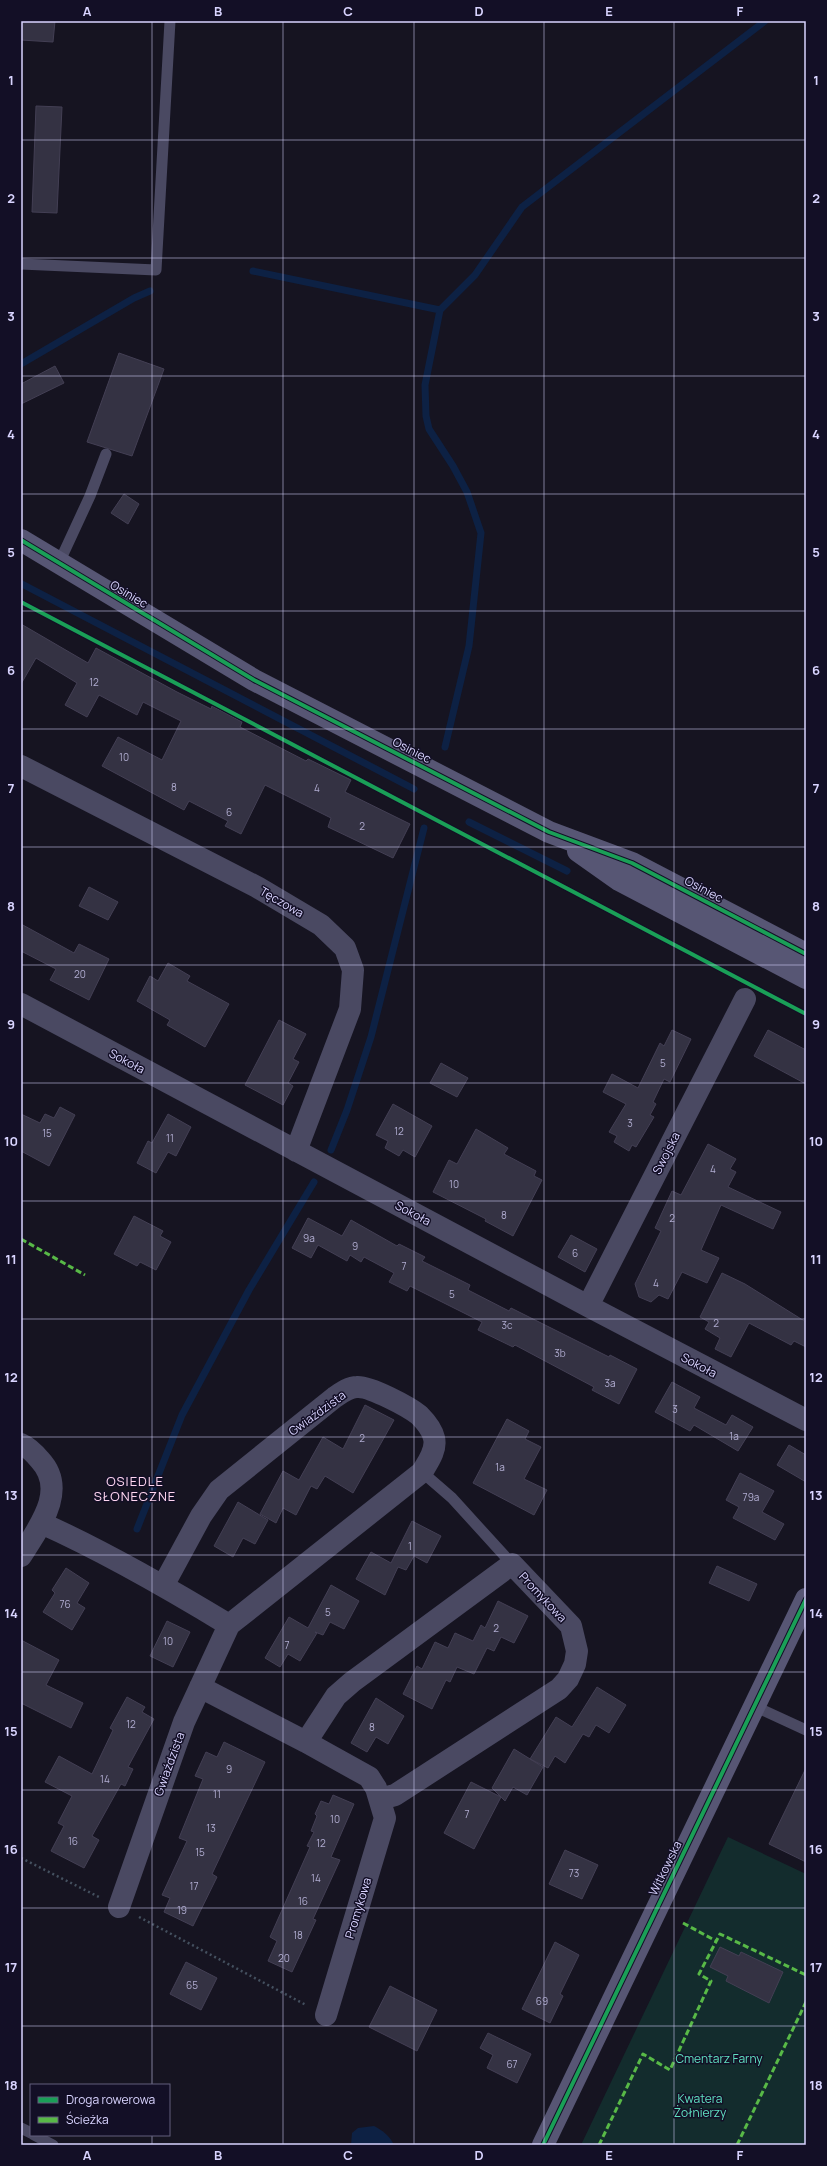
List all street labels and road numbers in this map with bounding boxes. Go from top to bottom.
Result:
street label: Osiniec [107,576,151,612]
street label: Osiniec [390,733,435,767]
street label: Osiniec [682,872,727,906]
street label: Tęczowa [257,883,307,921]
street label: Sokoła [106,1044,148,1078]
street label: Swojska [648,1129,684,1177]
street label: Sokoła [392,1196,434,1230]
street label: Sokoła [678,1348,720,1382]
street label: Gwiaździsta [285,1386,349,1440]
street label: Promykowa [515,1568,571,1626]
street label: Gwiaździsta [150,1730,188,1798]
street label: Witkowska [644,1838,686,1898]
street label: Promykowa [341,1875,375,1941]

